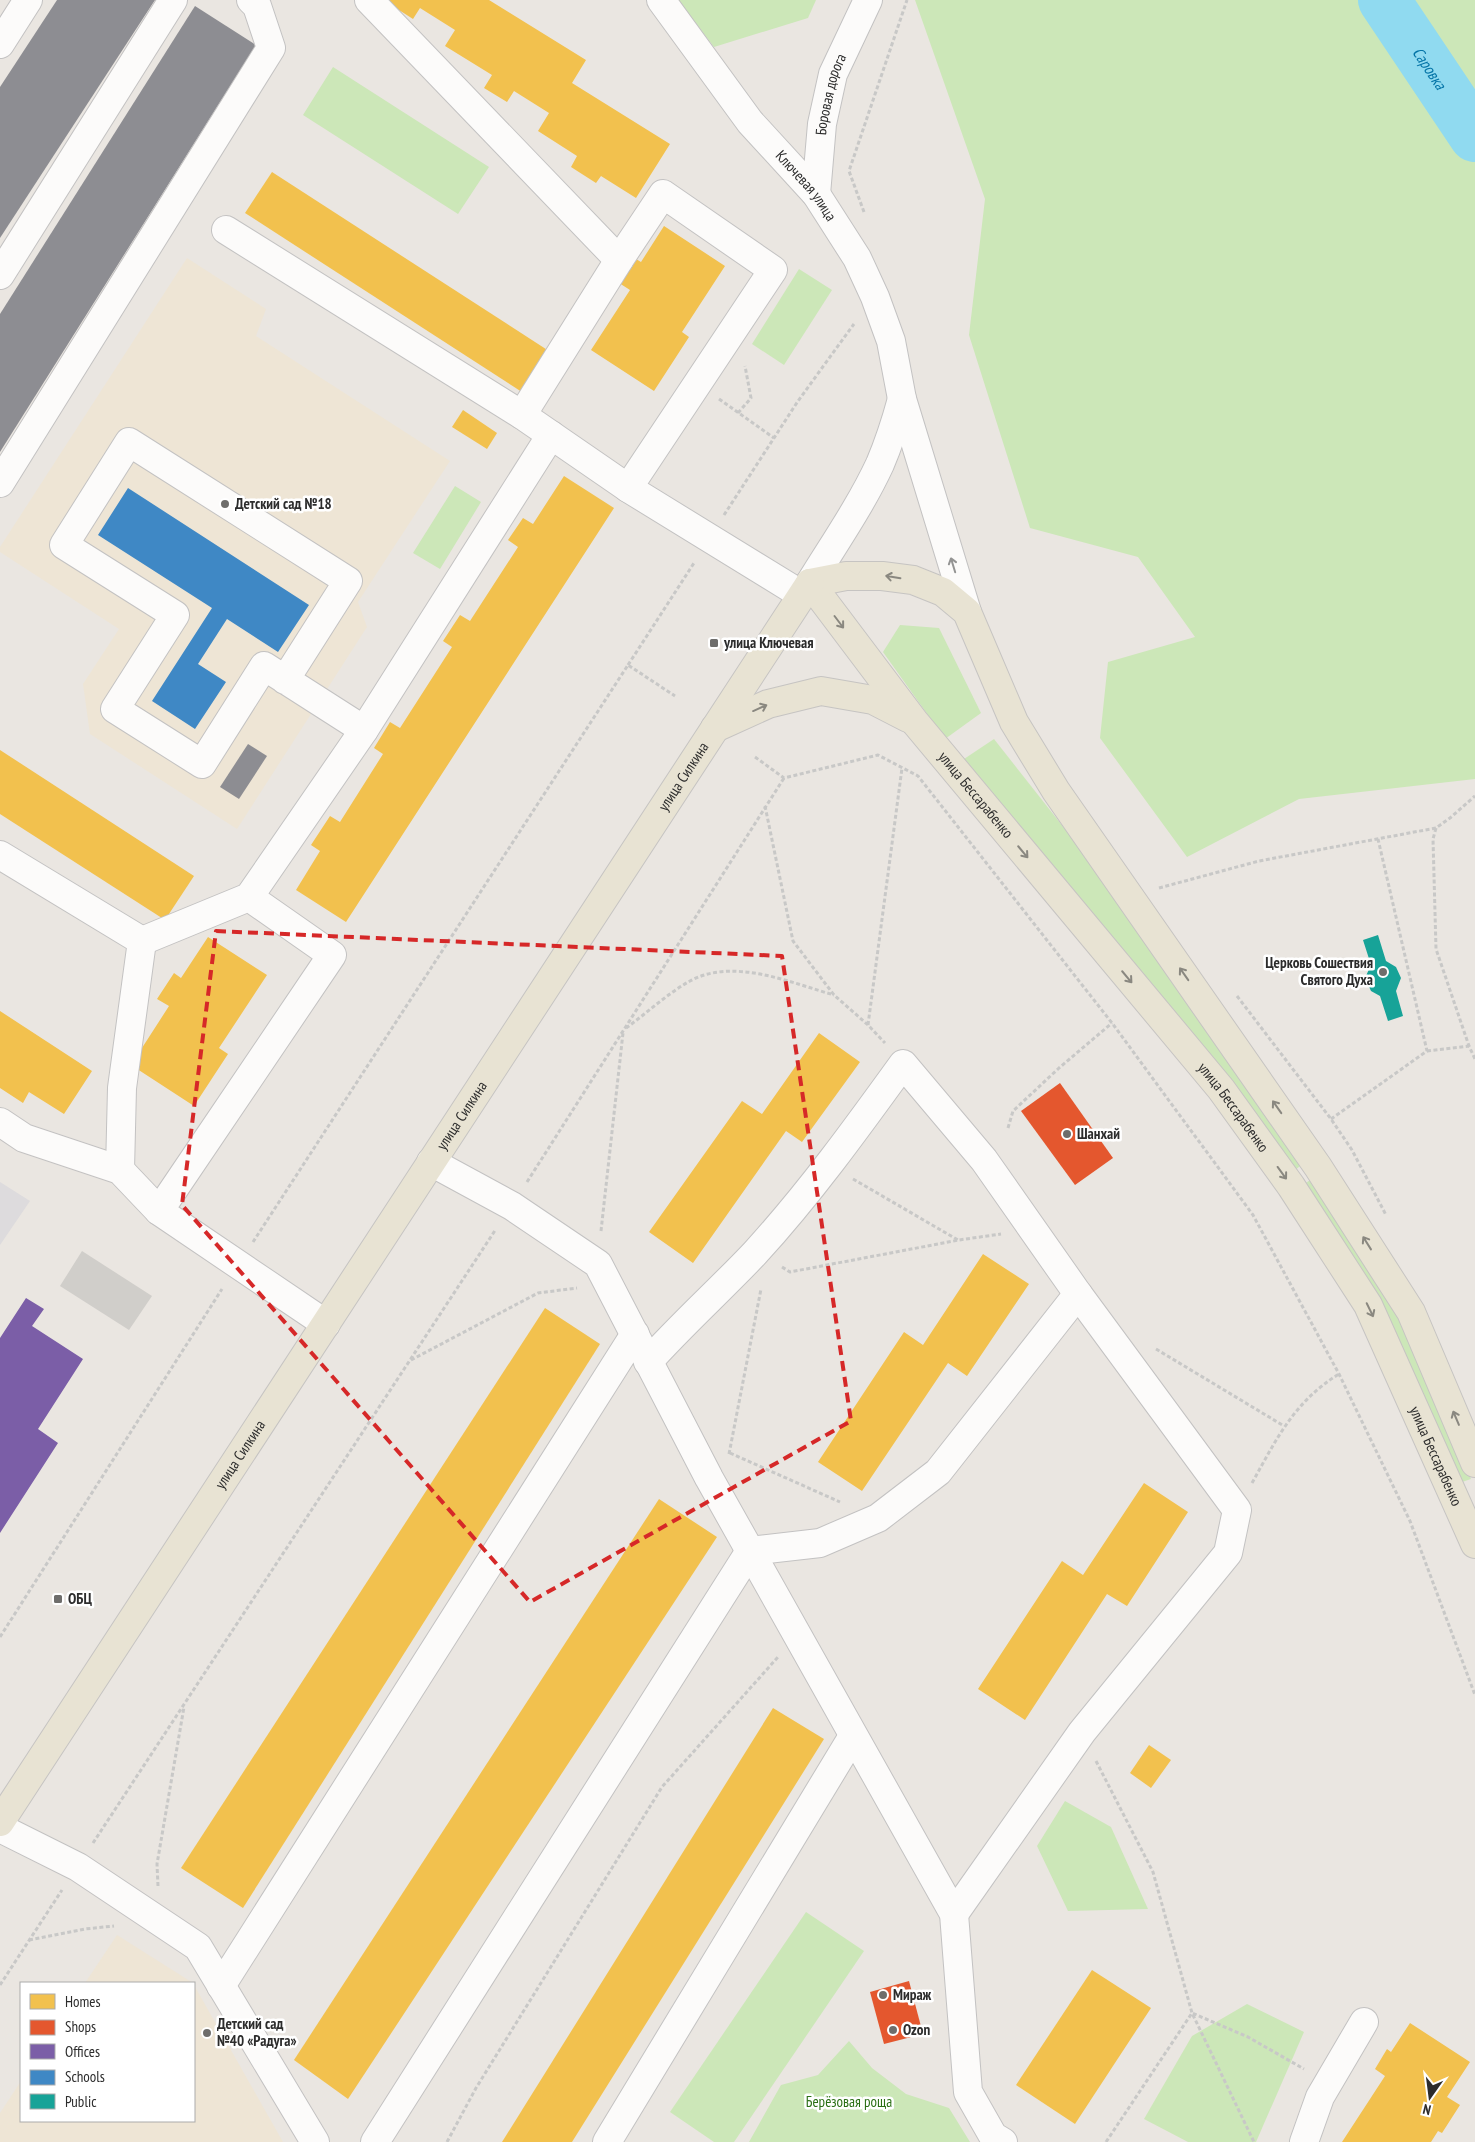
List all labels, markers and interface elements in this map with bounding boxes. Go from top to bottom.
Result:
water label: Саровка [1408,43,1452,94]
street label: Боровая дорога [811,50,850,136]
street label: Ключевая улица [772,146,841,224]
place label: Детский сад №18 [235,494,332,513]
marker: Детский сад №18 [219,498,231,510]
one-way arrow [948,557,958,573]
one-way arrow [885,572,901,582]
one-way arrow [834,615,845,628]
place label: улица Ключевая [723,633,814,652]
marker: улица Ключевая [708,637,720,649]
one-way arrow [752,702,767,712]
street label: улица Силкина [654,738,712,814]
street label: улица Бессарабенко [934,747,1018,842]
one-way arrow [1018,845,1029,858]
place label: Церковь Сошествия Святого Духа [1265,953,1373,989]
marker: Церковь Сошествия Святого Духа [1377,966,1389,978]
one-way arrow [1179,967,1189,981]
one-way arrow [1122,970,1133,983]
street label: улица Бессарабенко [1194,1058,1273,1156]
street label: улица Силкина [432,1077,491,1153]
one-way arrow [1272,1101,1282,1115]
place label: Шанхай [1077,1124,1120,1143]
marker: Шанхай [1061,1128,1073,1140]
one-way arrow [1277,1166,1287,1180]
one-way arrow [1361,1236,1371,1250]
one-way arrow [1365,1302,1375,1317]
street label: улица Бессарабенко [1406,1403,1467,1509]
one-way arrow [1450,1411,1460,1426]
street label: улица Силкина [210,1416,269,1492]
place label: ОБЦ [68,1589,92,1608]
marker: ОБЦ [52,1593,64,1605]
legend [20,1982,195,2122]
place label: Мираж [893,1985,932,2004]
marker: Мираж [877,1989,889,2001]
text: Homes [65,1992,101,2011]
place label: Детский сад №40 «Радуга» [217,2014,297,2050]
text: Shops [65,2017,96,2036]
place label: Ozon [903,2020,930,2039]
marker: Ozon [887,2024,899,2036]
marker: Детский сад №40 «Радуга» [201,2027,213,2039]
text: Offices [65,2042,100,2061]
text: Schools [65,2067,105,2086]
north arrow [1405,2072,1455,2122]
text: Public [65,2092,97,2111]
park label: Берёзовая роща [806,2092,892,2111]
text: N [1421,2100,1433,2119]

